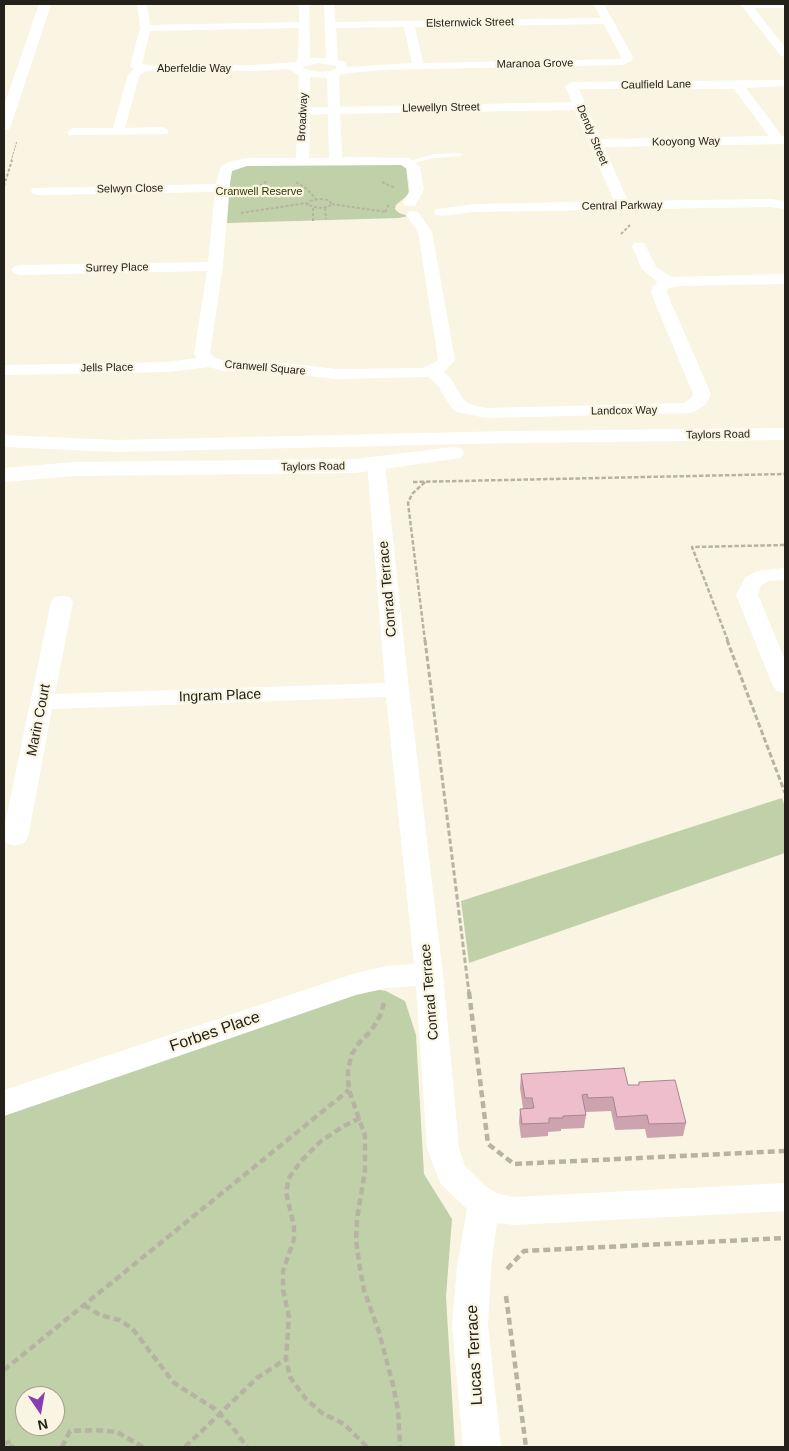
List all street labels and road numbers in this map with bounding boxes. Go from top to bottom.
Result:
street label: Elsternwick Street [426,16,514,30]
street label: Maranoa Grove [497,57,573,71]
street label: Aberfeldie Way [157,62,231,76]
street label: Caulfield Lane [621,78,691,92]
street label: Broadway [295,92,311,142]
street label: Llewellyn Street [402,101,480,115]
street label: Dendy Street [573,103,611,167]
street label: Kooyong Way [652,135,720,149]
street label: Selwyn Close [97,182,163,196]
street label: Central Parkway [582,199,662,213]
street label: Surrey Place [85,261,149,275]
street label: Cranwell Square [224,358,306,378]
street label: Jells Place [81,361,133,375]
street label: Landcox Way [591,404,657,418]
street label: Taylors Road [686,428,750,442]
street label: Taylors Road [281,460,345,474]
street label: Conrad Terrace [375,540,401,638]
street label: Marin Court [24,683,54,757]
street label: Ingram Place [178,686,262,706]
street label: Conrad Terrace [417,943,443,1041]
street label: Forbes Place [167,1008,263,1056]
street label: Lucas Terrace [463,1304,487,1406]

